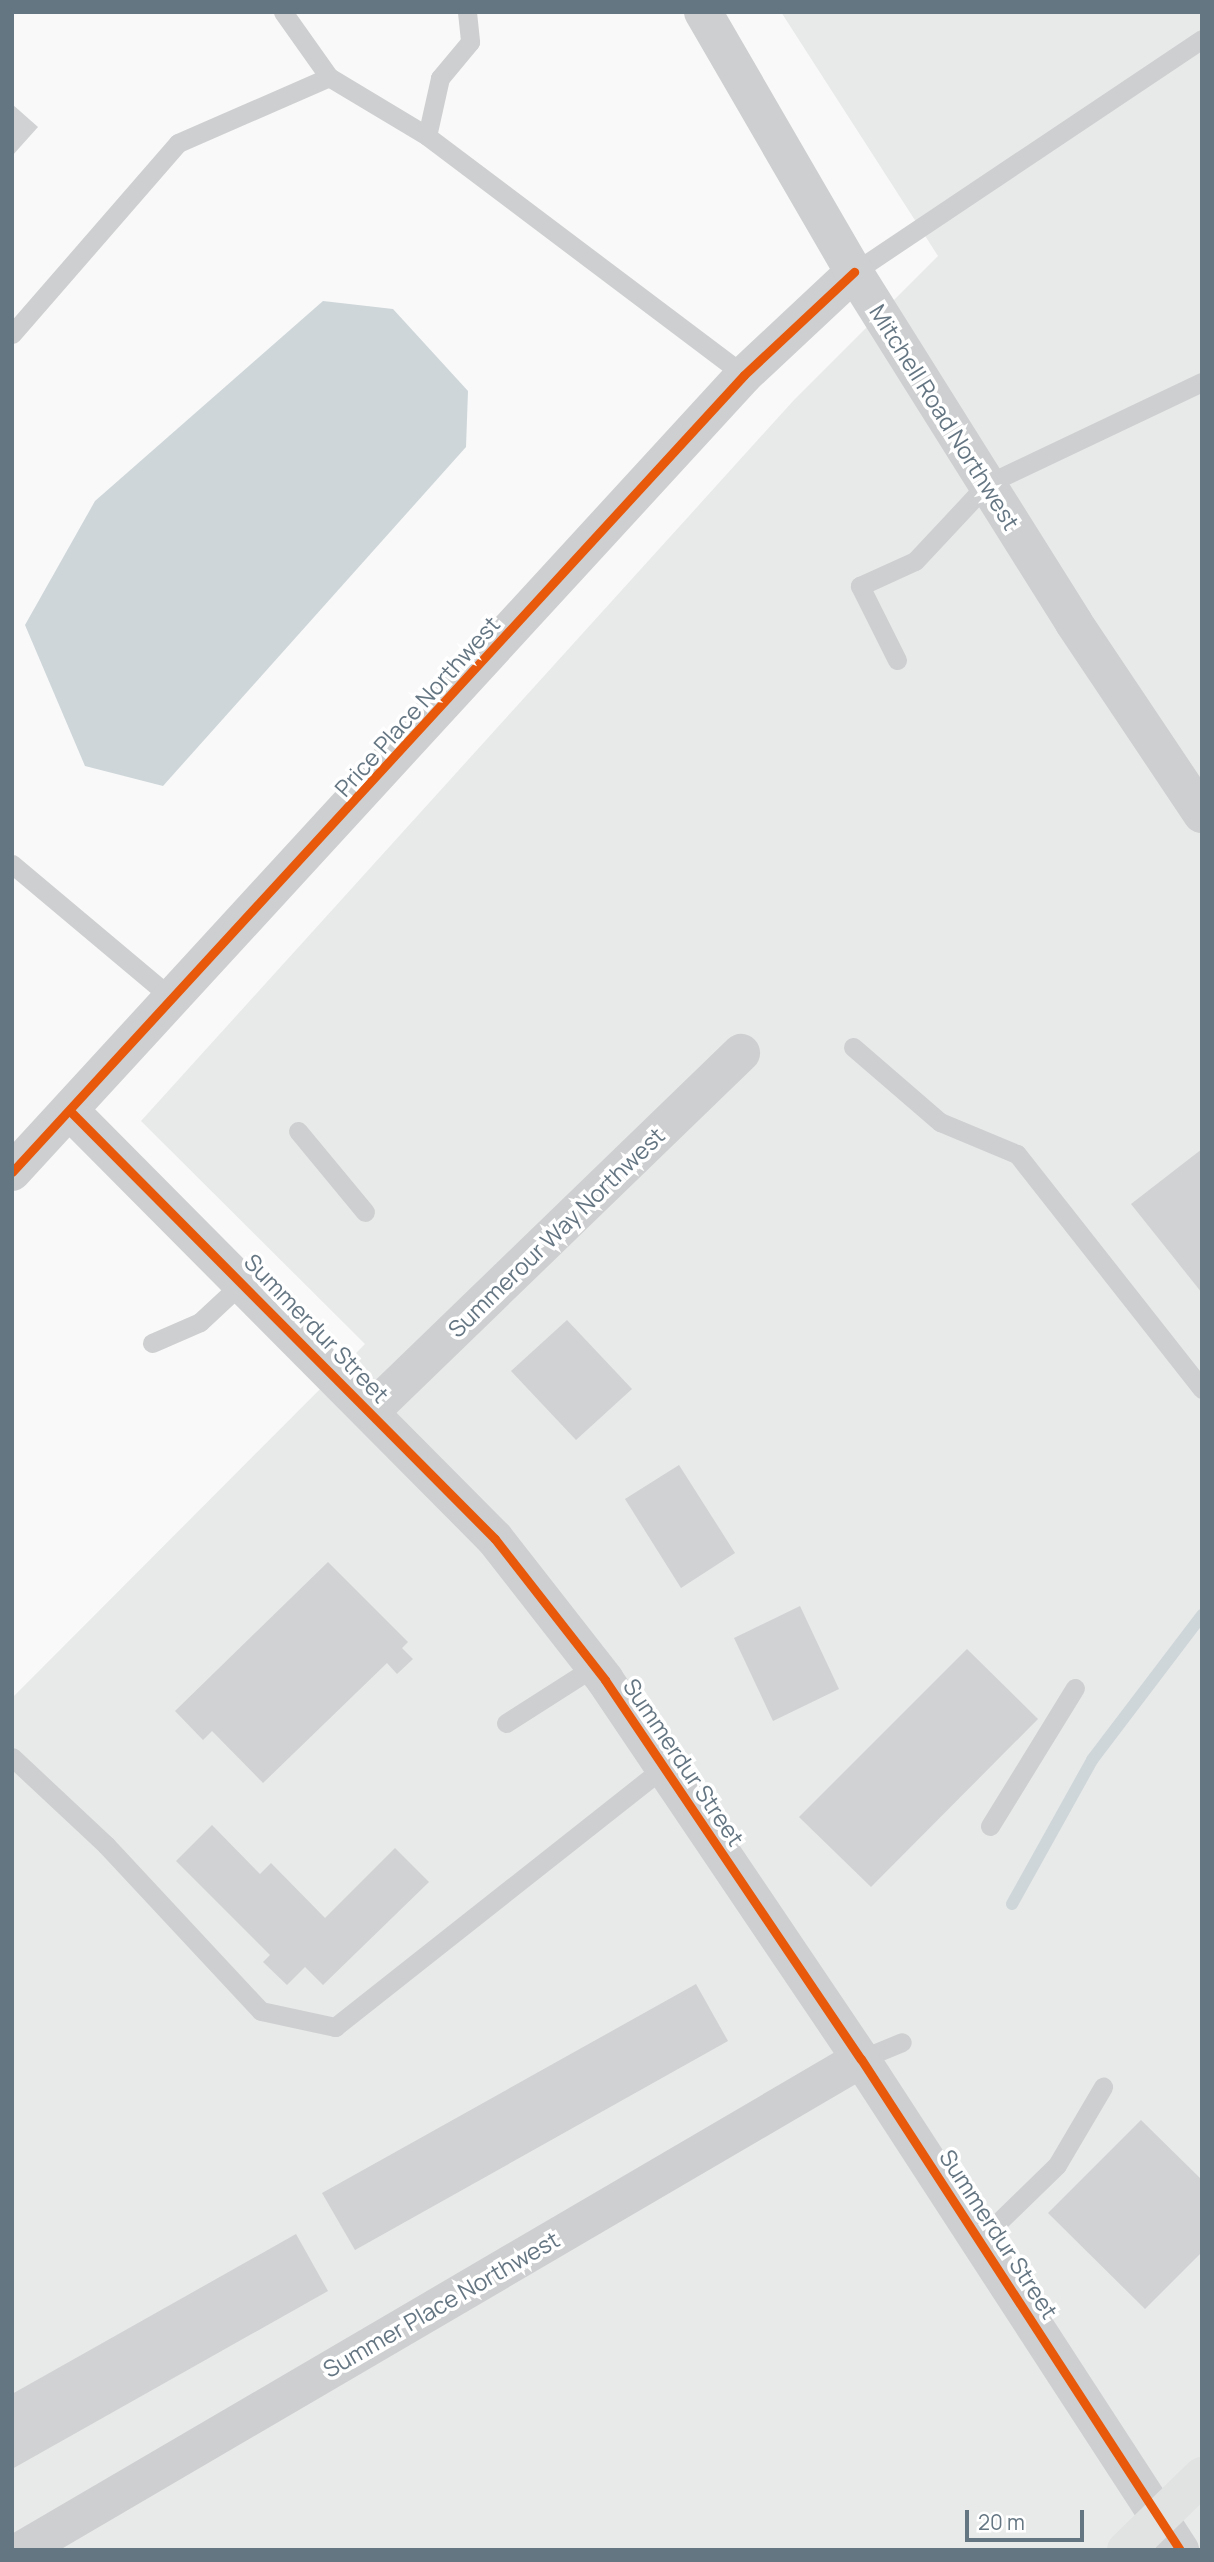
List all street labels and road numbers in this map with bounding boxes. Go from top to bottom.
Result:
street label: Mitchell Road Northwest [864,299,1026,535]
street label: Price Place Northwest [329,610,505,802]
street label: Summerour Way Northwest [442,1121,670,1343]
street label: Summerdur Street [239,1248,395,1408]
street label: Summerdur Street [618,1673,750,1851]
street label: Summerdur Street [934,2144,1064,2324]
street label: Summer Place Northwest [318,2225,564,2383]

